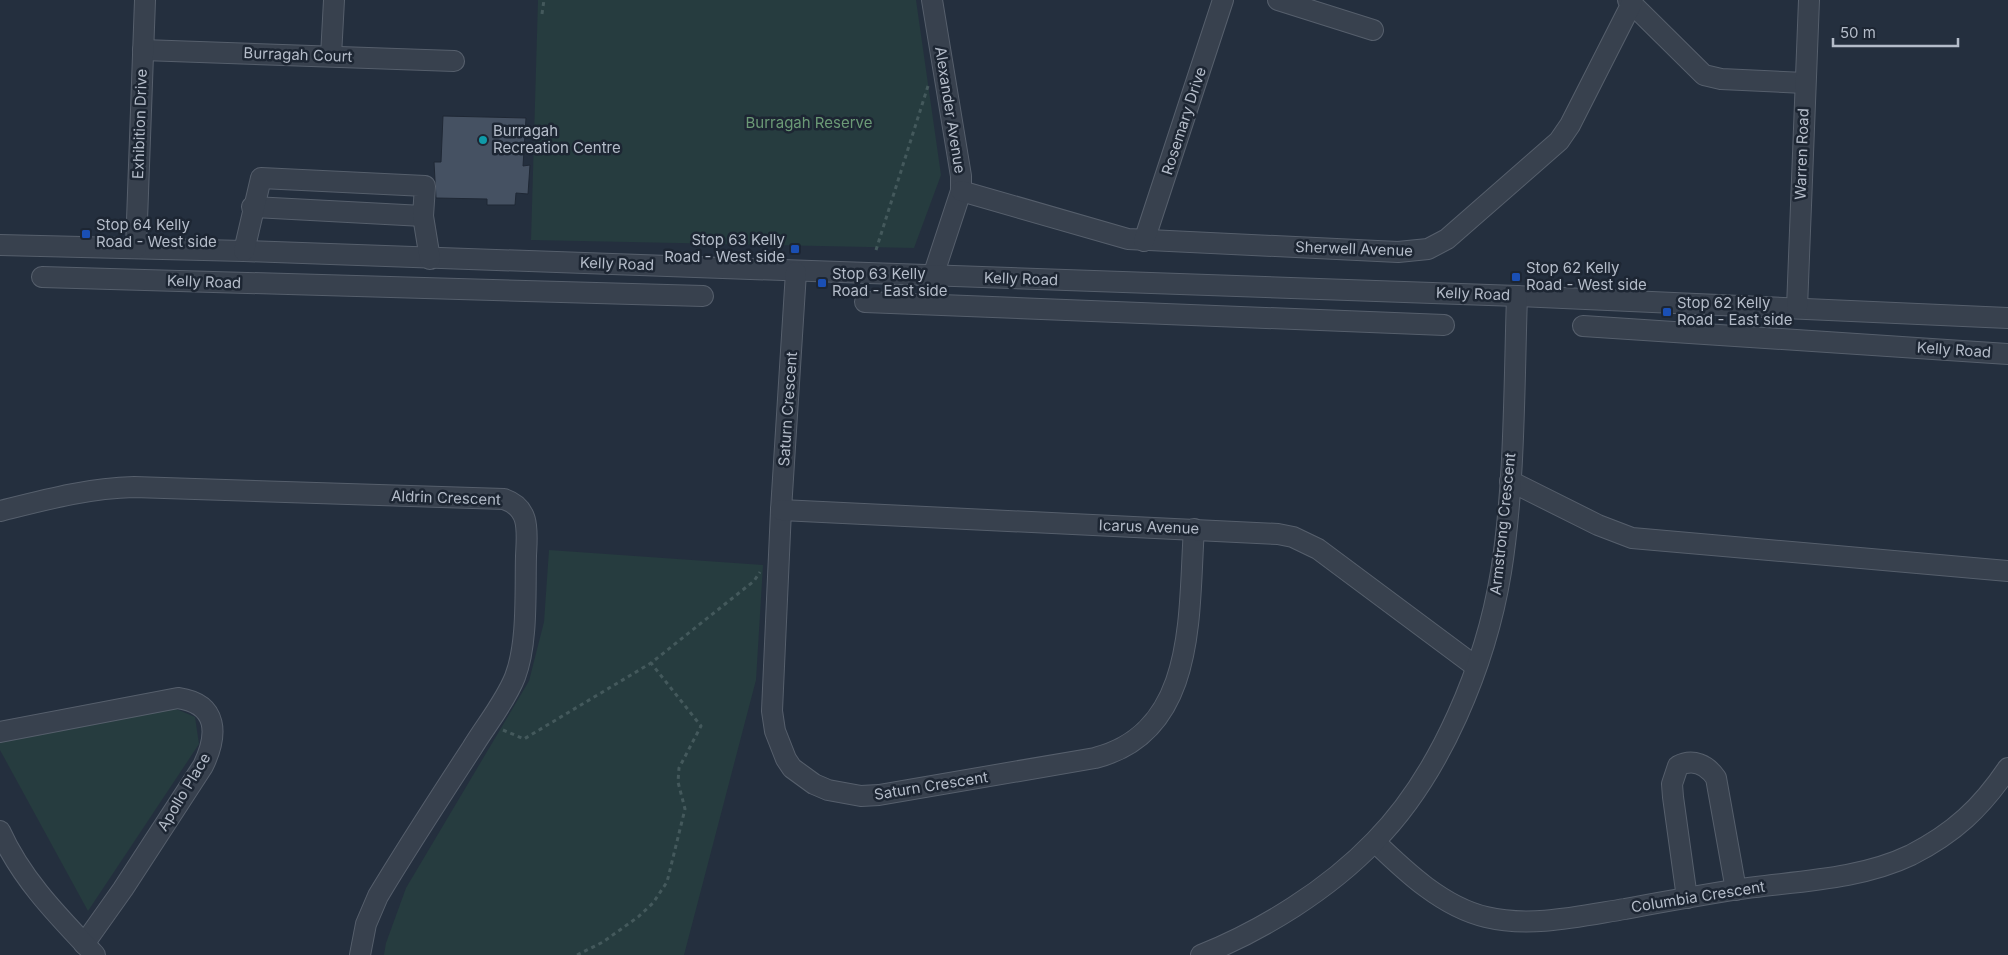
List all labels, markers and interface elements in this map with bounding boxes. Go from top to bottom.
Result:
scale bar [1833,15,1958,47]
text: 50 m [1840,23,1876,42]
street label: Burragah Court [243,43,353,66]
street label: Alexander Avenue [931,45,970,175]
street label: Rosemary Drive [1157,64,1210,177]
street label: Exhibition Drive [128,68,151,179]
street label: Warren Road [1790,108,1813,200]
park label: Burragah Reserve [746,113,872,132]
place label: Burragah Recreation Centre [493,121,621,157]
marker: Burragah Recreation Centre [477,134,489,146]
place label: Stop 64 Kelly Road - West side [96,215,217,251]
marker: Stop 64 Kelly Road - West side [80,228,92,240]
place label: Stop 63 Kelly Road - West side [664,230,786,266]
street label: Sherwell Avenue [1295,237,1413,260]
marker: Stop 63 Kelly Road - West side [789,243,801,255]
street label: Kelly Road [580,253,655,274]
place label: Stop 62 Kelly Road - West side [1526,258,1647,294]
place label: Stop 63 Kelly Road - East side [832,264,947,300]
street label: Kelly Road [984,268,1059,289]
street label: Kelly Road [167,271,242,292]
marker: Stop 62 Kelly Road - West side [1510,271,1522,283]
marker: Stop 63 Kelly Road - East side [816,277,828,289]
street label: Kelly Road [1436,283,1511,304]
place label: Stop 62 Kelly Road - East side [1677,293,1792,329]
marker: Stop 62 Kelly Road - East side [1661,306,1673,318]
street label: Kelly Road [1916,337,1992,362]
street label: Saturn Crescent [774,351,801,467]
street label: Armstrong Crescent [1486,452,1519,596]
street label: Aldrin Crescent [391,486,501,509]
street label: Icarus Avenue [1098,515,1200,538]
street label: Apollo Place [153,749,214,834]
street label: Saturn Crescent [873,767,989,804]
street label: Columbia Crescent [1630,877,1766,916]

